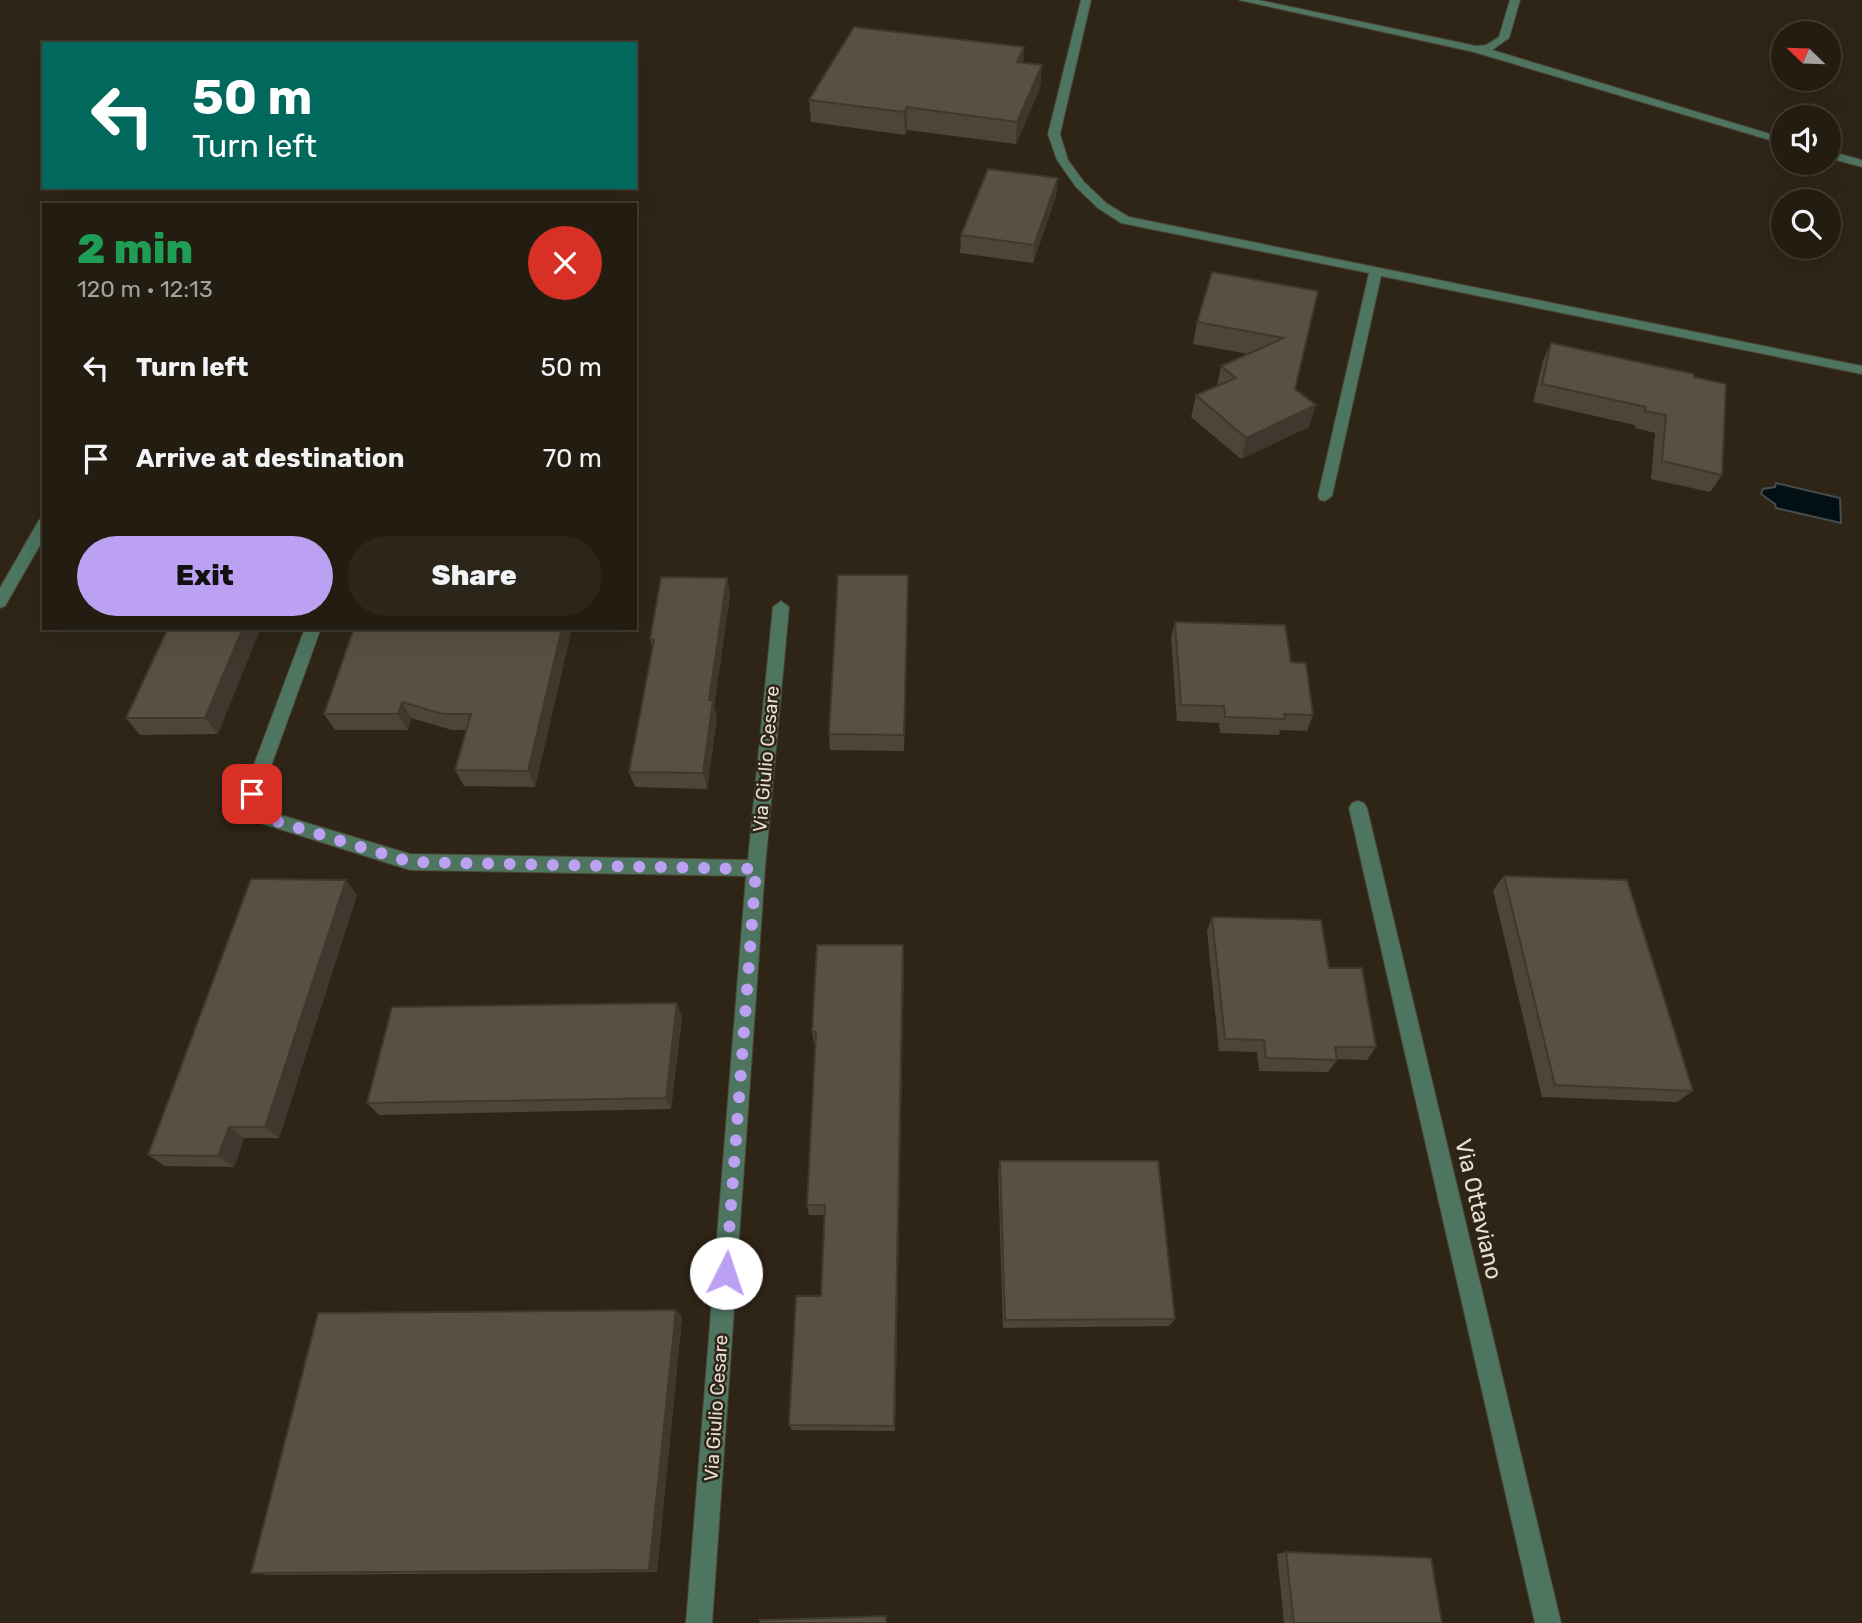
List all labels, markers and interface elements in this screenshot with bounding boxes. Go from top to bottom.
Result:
north arrow [1771,21,1841,91]
map controls [1771,21,1841,259]
text: 50 m [192,68,312,126]
icon: left [77,70,168,161]
button: sound [1771,105,1841,175]
text: Turn left [192,127,317,165]
button: search [1771,189,1841,259]
text: 2 min [77,224,193,274]
button: close [528,226,602,300]
text: 120 m · 12:13 [77,275,213,303]
icon: left [77,349,115,387]
text: Turn left [136,352,248,383]
text: 50 m [541,352,602,383]
icon: arrive [77,440,115,478]
text: Arrive at destination [136,443,404,474]
text: 70 m [543,443,602,474]
button: Exit [77,536,333,616]
button: Share [347,536,602,616]
street label: Via Giulio Cesare [748,685,784,833]
pin [222,764,282,824]
icon: arrive [233,775,271,813]
street label: Via Ottaviano [1449,1136,1509,1282]
position arrow [689,1236,763,1310]
street label: Via Giulio Cesare [699,1334,733,1482]

